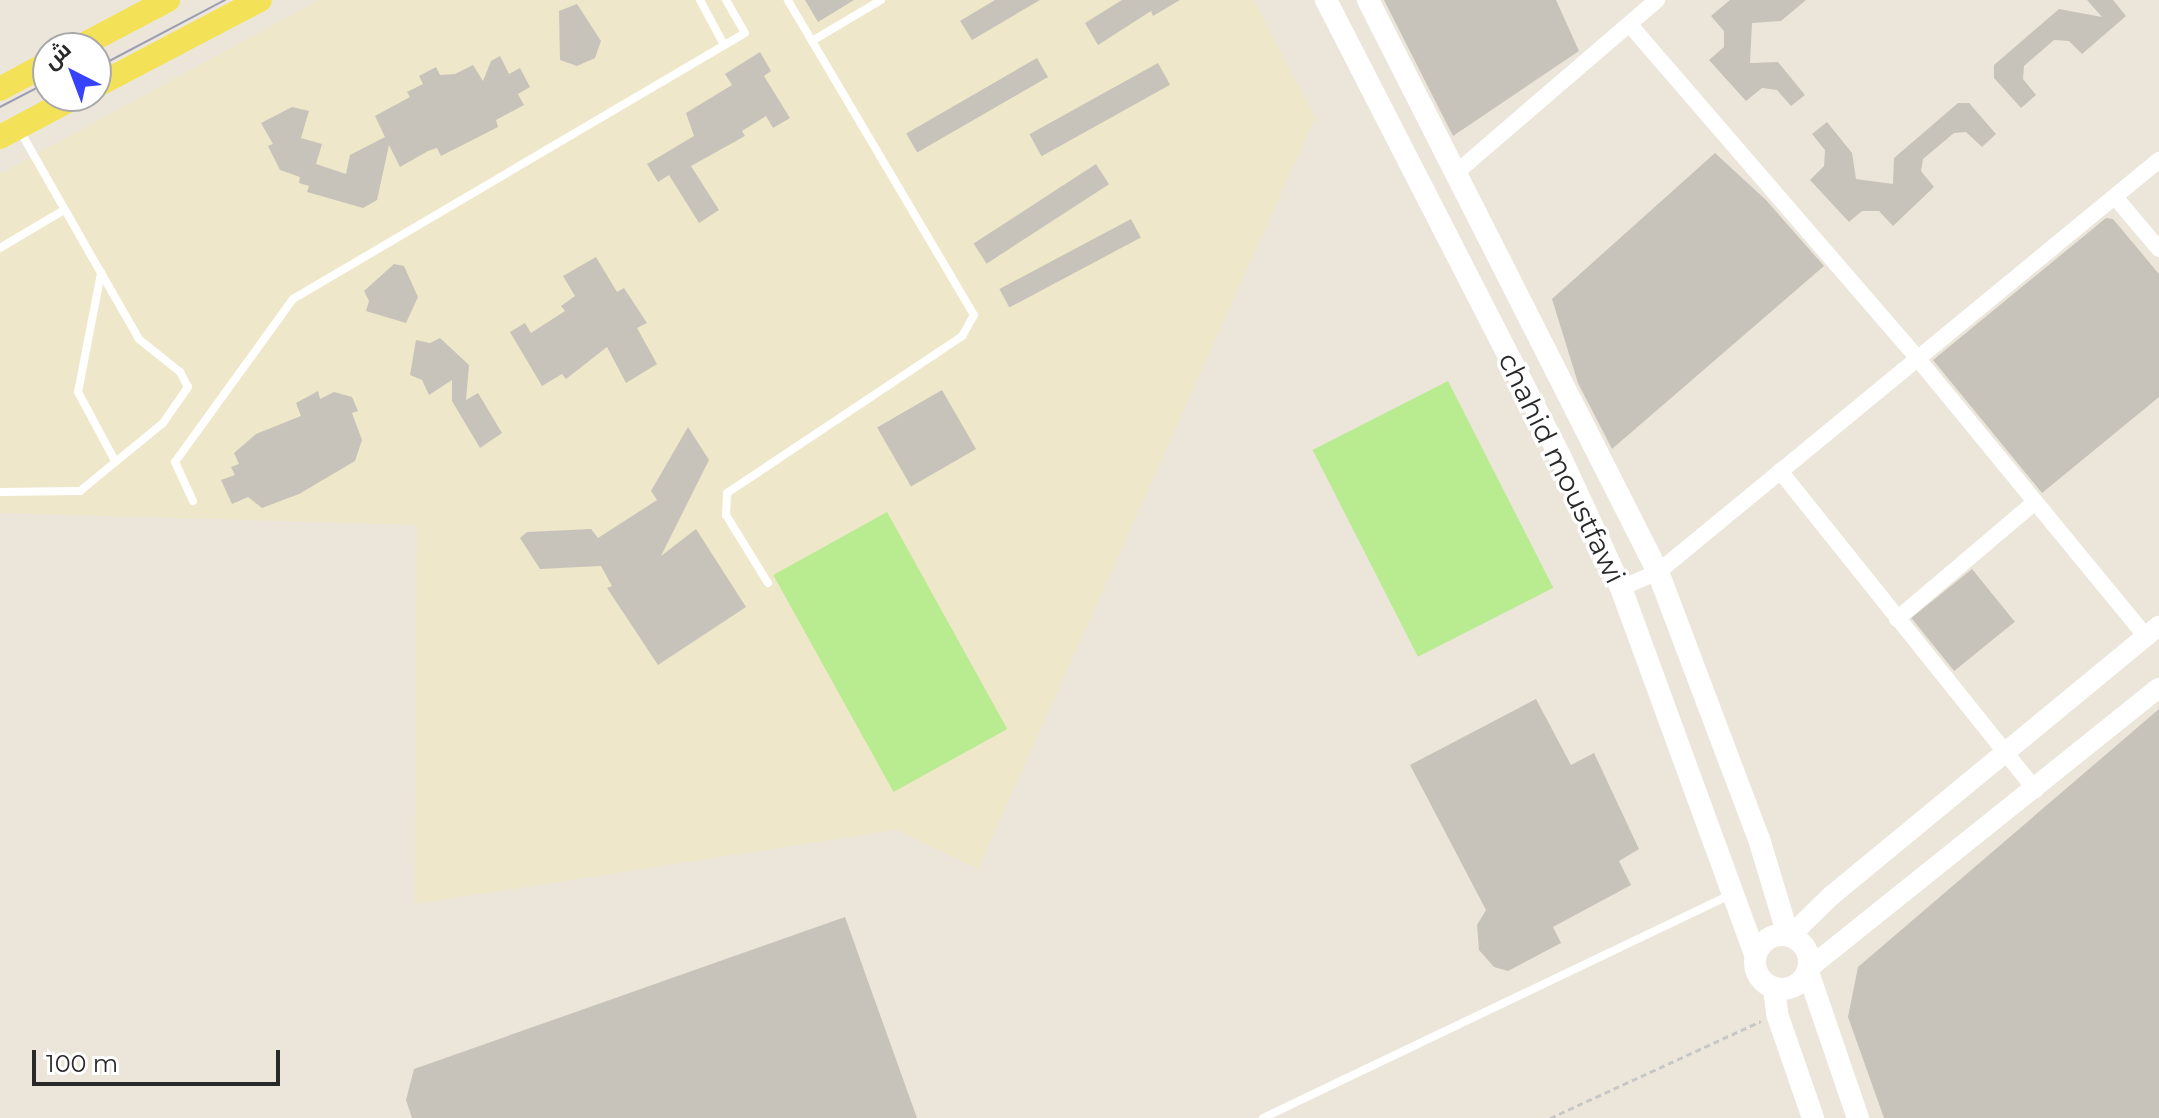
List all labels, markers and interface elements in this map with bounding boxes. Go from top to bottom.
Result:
north arrow [32,32,112,112]
text: ش [37,36,76,75]
street label: chahid moustfawi [1492,347,1632,589]
scale bar [36,1034,284,1084]
text: 100 m [46,1049,118,1078]

